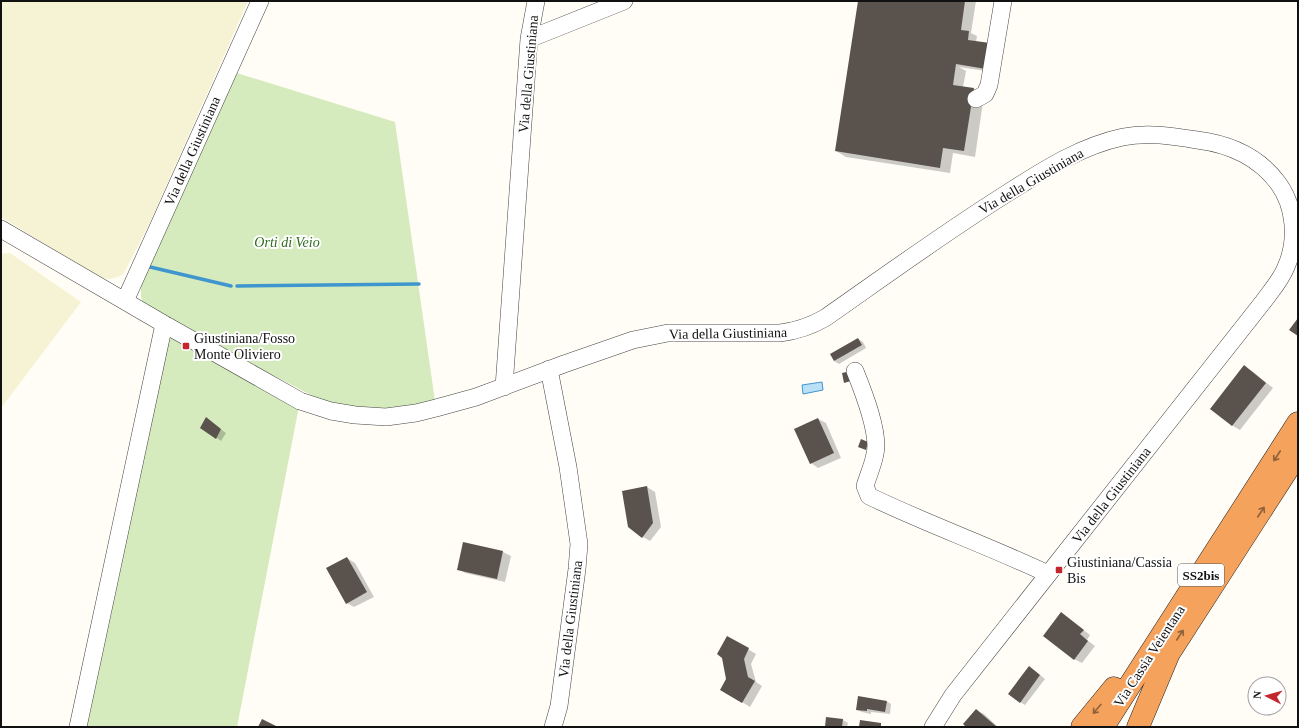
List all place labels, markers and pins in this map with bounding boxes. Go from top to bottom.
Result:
place label: Giustiniana/Fosso Monte Oliviero [194,331,295,362]
marker: Giustiniana/Fosso Monte Oliviero [181,341,191,351]
place label: Giustiniana/Cassia Bis [1067,555,1173,586]
marker: Giustiniana/Cassia Bis [1054,565,1064,575]

